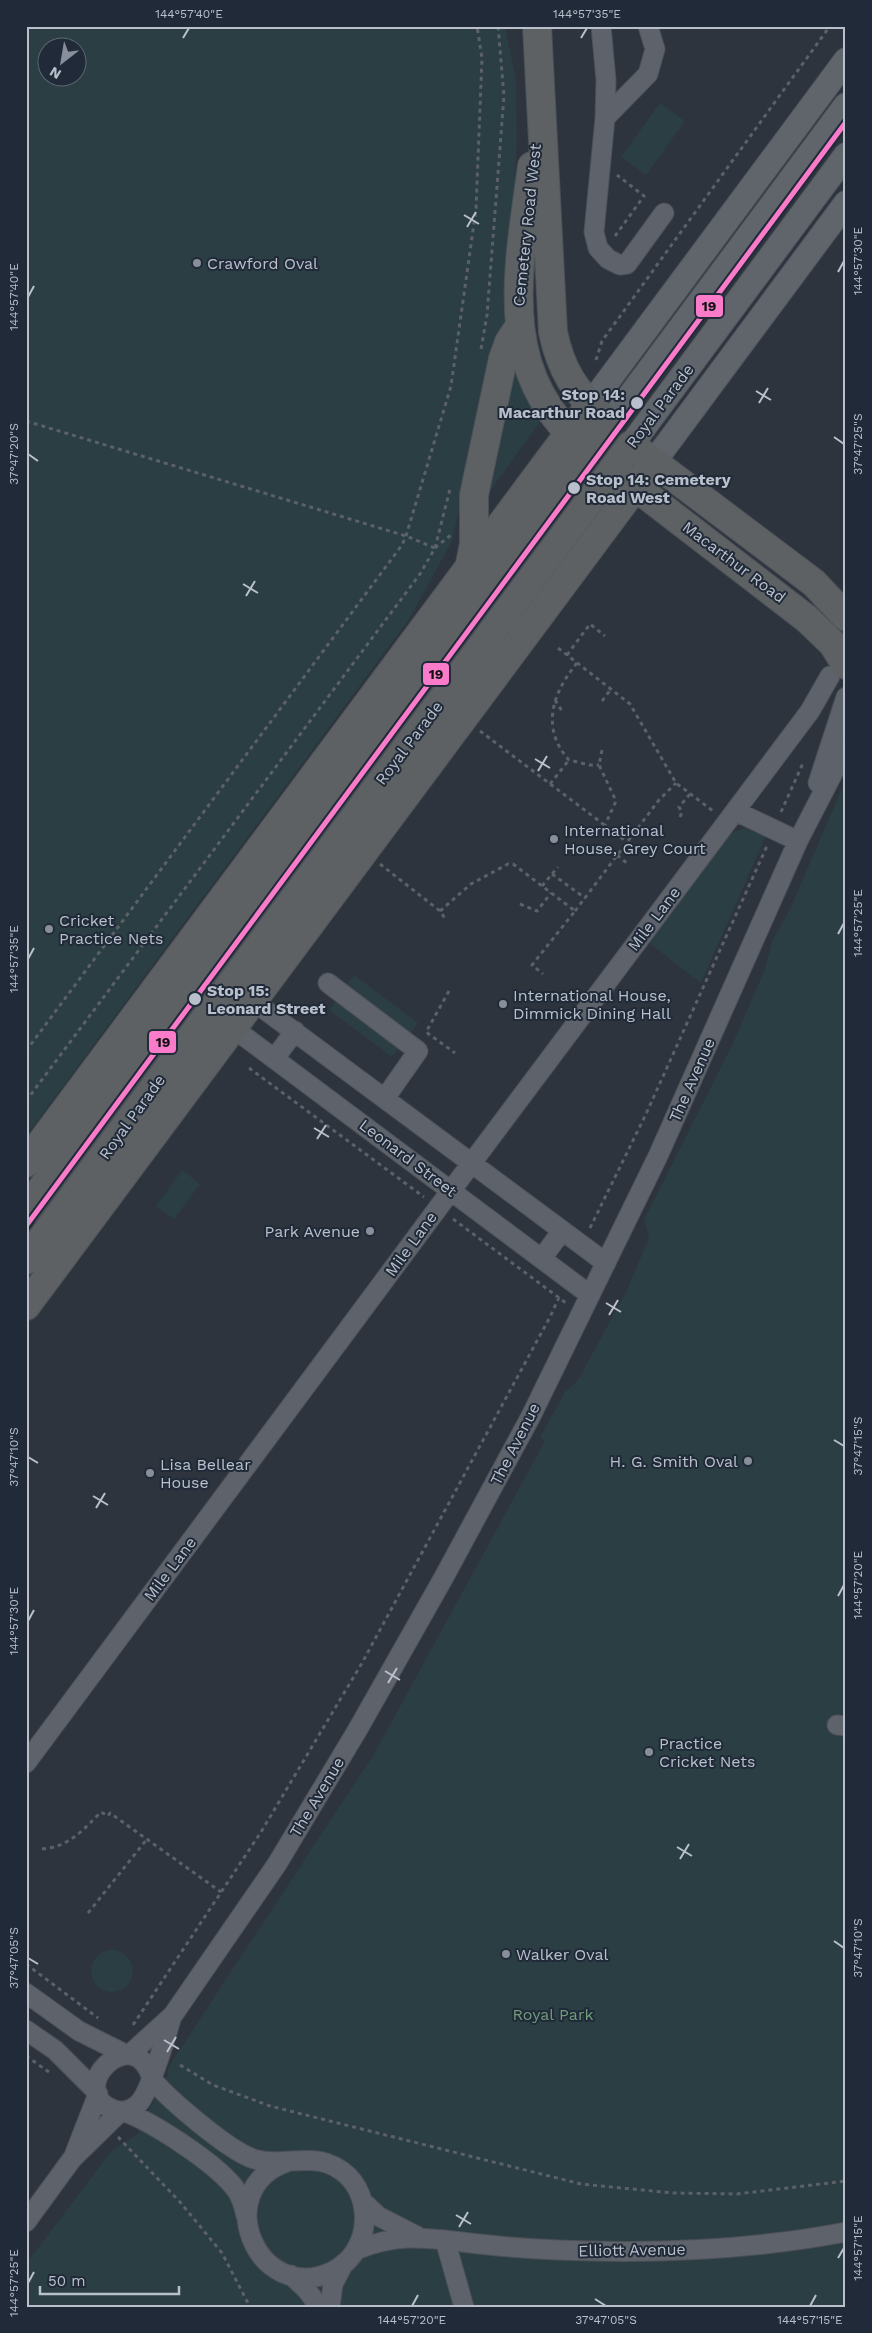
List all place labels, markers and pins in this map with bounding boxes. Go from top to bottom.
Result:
place label: Crawford Oval [207,254,318,273]
marker: Crawford Oval [191,257,203,269]
place label: Stop 14: Macarthur Road [498,385,625,422]
marker: Stop 14: Macarthur Road [629,395,645,411]
place label: Stop 14: Cemetery Road West [586,470,732,507]
marker: Stop 14: Cemetery Road West [566,480,582,496]
place label: International House, Grey Court [564,821,706,858]
marker: International House, Grey Court [548,833,560,845]
place label: Cricket Practice Nets [59,911,163,948]
marker: Cricket Practice Nets [43,923,55,935]
place label: Stop 15: Leonard Street [207,981,325,1018]
place label: International House, Dimmick Dining Hall [513,986,671,1023]
marker: Stop 15: Leonard Street [187,991,203,1007]
marker: International House, Dimmick Dining Hall [497,998,509,1010]
place label: Park Avenue [265,1222,360,1241]
marker: Park Avenue [364,1225,376,1237]
place label: H. G. Smith Oval [609,1452,738,1471]
place label: Lisa Bellear House [160,1455,251,1492]
marker: H. G. Smith Oval [742,1455,754,1467]
marker: Lisa Bellear House [144,1467,156,1479]
place label: Practice Cricket Nets [659,1734,755,1771]
marker: Practice Cricket Nets [643,1746,655,1758]
place label: Walker Oval [516,1945,608,1964]
marker: Walker Oval [500,1948,512,1960]

